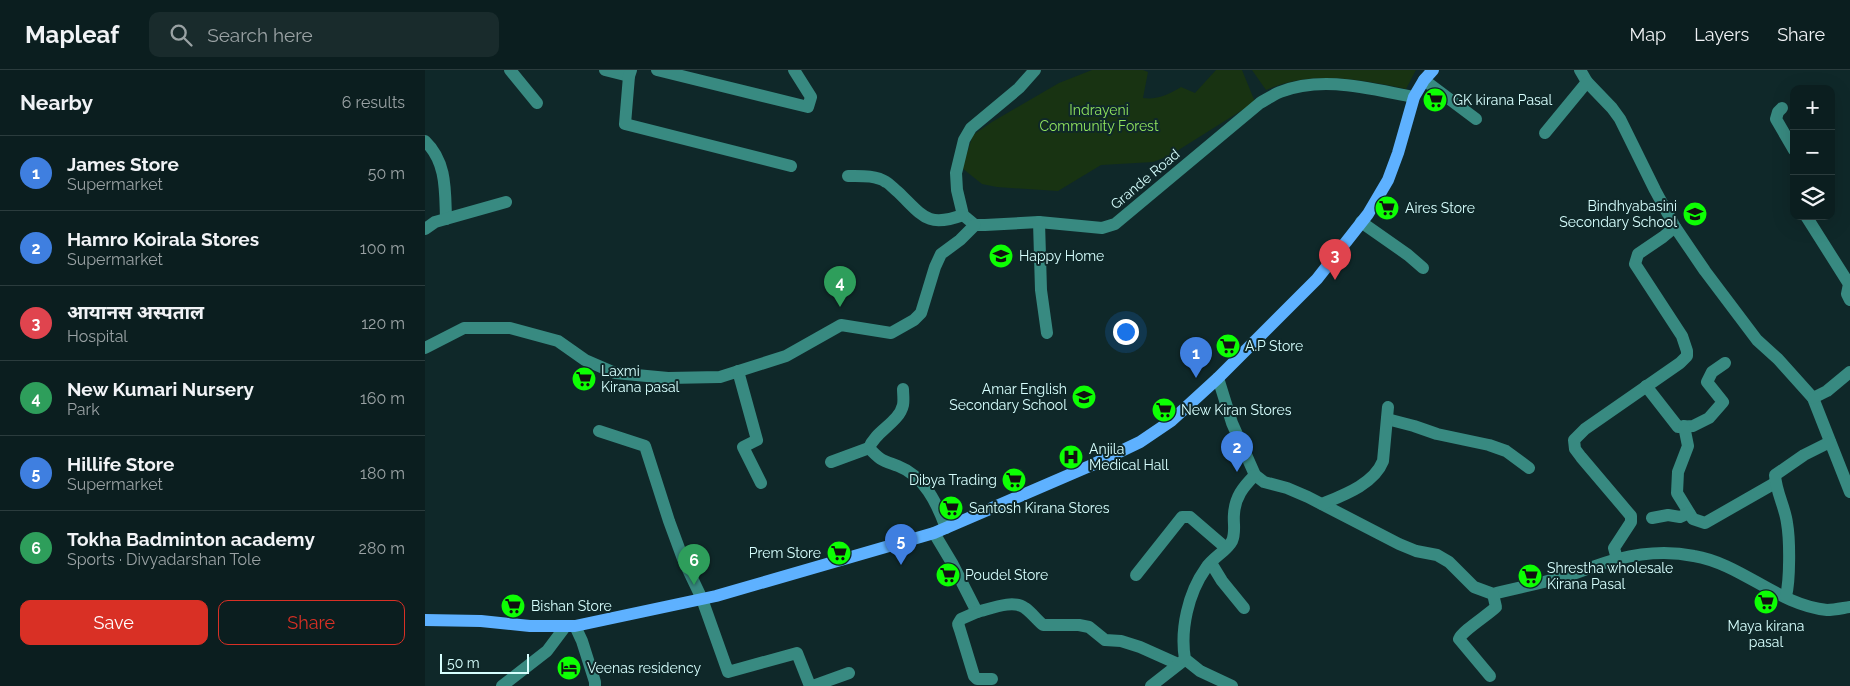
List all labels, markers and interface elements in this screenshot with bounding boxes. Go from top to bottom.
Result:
search box [149,12,499,57]
text: Mapleaf [25,20,119,49]
icon: search [167,21,195,49]
text: Search here [207,24,313,46]
text: Map [1630,24,1666,45]
text: Layers [1694,24,1749,45]
text: Share [1777,24,1825,45]
map controls [1790,85,1835,220]
button: + [1790,85,1835,130]
supermarket icon: GK kirana Pasal [1422,87,1448,113]
text: Nearby [20,90,93,115]
place label: GK kirana Pasal [1453,92,1552,108]
text: 6 results [342,93,405,112]
park label: Indrayeni Community Forest [1039,102,1159,134]
button: − [1790,130,1835,175]
street label: Grande Road [1107,146,1183,212]
text: James Store [67,153,179,175]
text: 1 [32,164,40,183]
text: 50 m [368,164,405,183]
text: Supermarket [67,175,163,194]
button: layers [1790,175,1835,220]
supermarket icon: Aires Store [1374,195,1400,221]
place label: Bindhyabasini Secondary School [1559,198,1677,230]
place label: Aires Store [1405,200,1475,216]
school or university icon: Bindhyabasini Secondary School [1682,201,1708,227]
text: Hamro Koirala Stores [67,228,259,250]
text: 2 [31,239,41,258]
text: 100 m [360,239,405,258]
pin: 3 [1319,239,1351,280]
school or university icon: Happy Home [988,243,1014,269]
place label: Happy Home [1019,248,1104,264]
text: Supermarket [67,250,163,269]
pin: 4 [824,266,856,307]
text: आयानस अस्पताल [67,301,204,323]
text: 3 [32,314,40,333]
text: 120 m [361,314,405,333]
your location [1113,319,1139,345]
text: Hospital [67,327,128,346]
supermarket icon: A.P Store [1215,333,1241,359]
pin: 1 [1180,337,1212,378]
place label: A.P Store [1245,338,1303,354]
place label: Laxmi Kirana pasal [601,363,680,395]
supermarket icon: Laxmi Kirana pasal [571,366,597,392]
text: New Kumari Nursery [67,378,254,400]
place label: Amar English Secondary School [949,381,1067,413]
school or university icon: Amar English Secondary School [1071,384,1097,410]
text: 4 [31,389,41,408]
text: 160 m [360,389,405,408]
supermarket icon: New Kiran Stores [1151,397,1177,423]
text: Park [67,400,100,419]
place label: New Kiran Stores [1181,402,1292,418]
pin: 2 [1221,431,1253,472]
place label: Anjila Medical Hall [1089,441,1169,473]
hospital icon: Anjila Medical Hall [1058,444,1084,470]
text: Hillife Store [67,453,174,475]
text: 5 [32,464,40,483]
text: 180 m [360,464,405,483]
supermarket icon: Dibya Trading [1001,467,1027,493]
place label: Dibya Trading [909,472,997,488]
text: Supermarket [67,475,163,494]
supermarket icon: Santosh Kirana Stores [938,495,964,521]
place label: Santosh Kirana Stores [969,500,1110,516]
pin: 5 [885,524,917,565]
text: Tokha Badminton academy [67,528,315,550]
text: 6 [31,539,41,558]
text: 280 m [359,539,405,558]
supermarket icon: Prem Store [826,540,852,566]
pin: 6 [678,544,710,585]
place label: Prem Store [749,545,821,561]
text: Sports · Divyadarshan Tole [67,550,261,569]
place label: Shrestha wholesale Kirana Pasal [1547,560,1673,592]
supermarket icon: Poudel Store [935,562,961,588]
supermarket icon: Shrestha wholesale Kirana Pasal [1517,563,1543,589]
place label: Poudel Store [965,567,1048,583]
supermarket icon: Maya kirana pasal [1753,589,1779,615]
supermarket icon: Bishan Store [500,593,526,619]
place label: Bishan Store [531,598,612,614]
button: Save [20,600,208,645]
button: Share [218,600,405,645]
place label: Maya kirana pasal [1728,618,1805,650]
scale bar [440,651,529,674]
text: 50 m [447,655,480,671]
hotel icon: Veenas residency [556,655,582,681]
place label: Veenas residency [587,660,702,676]

